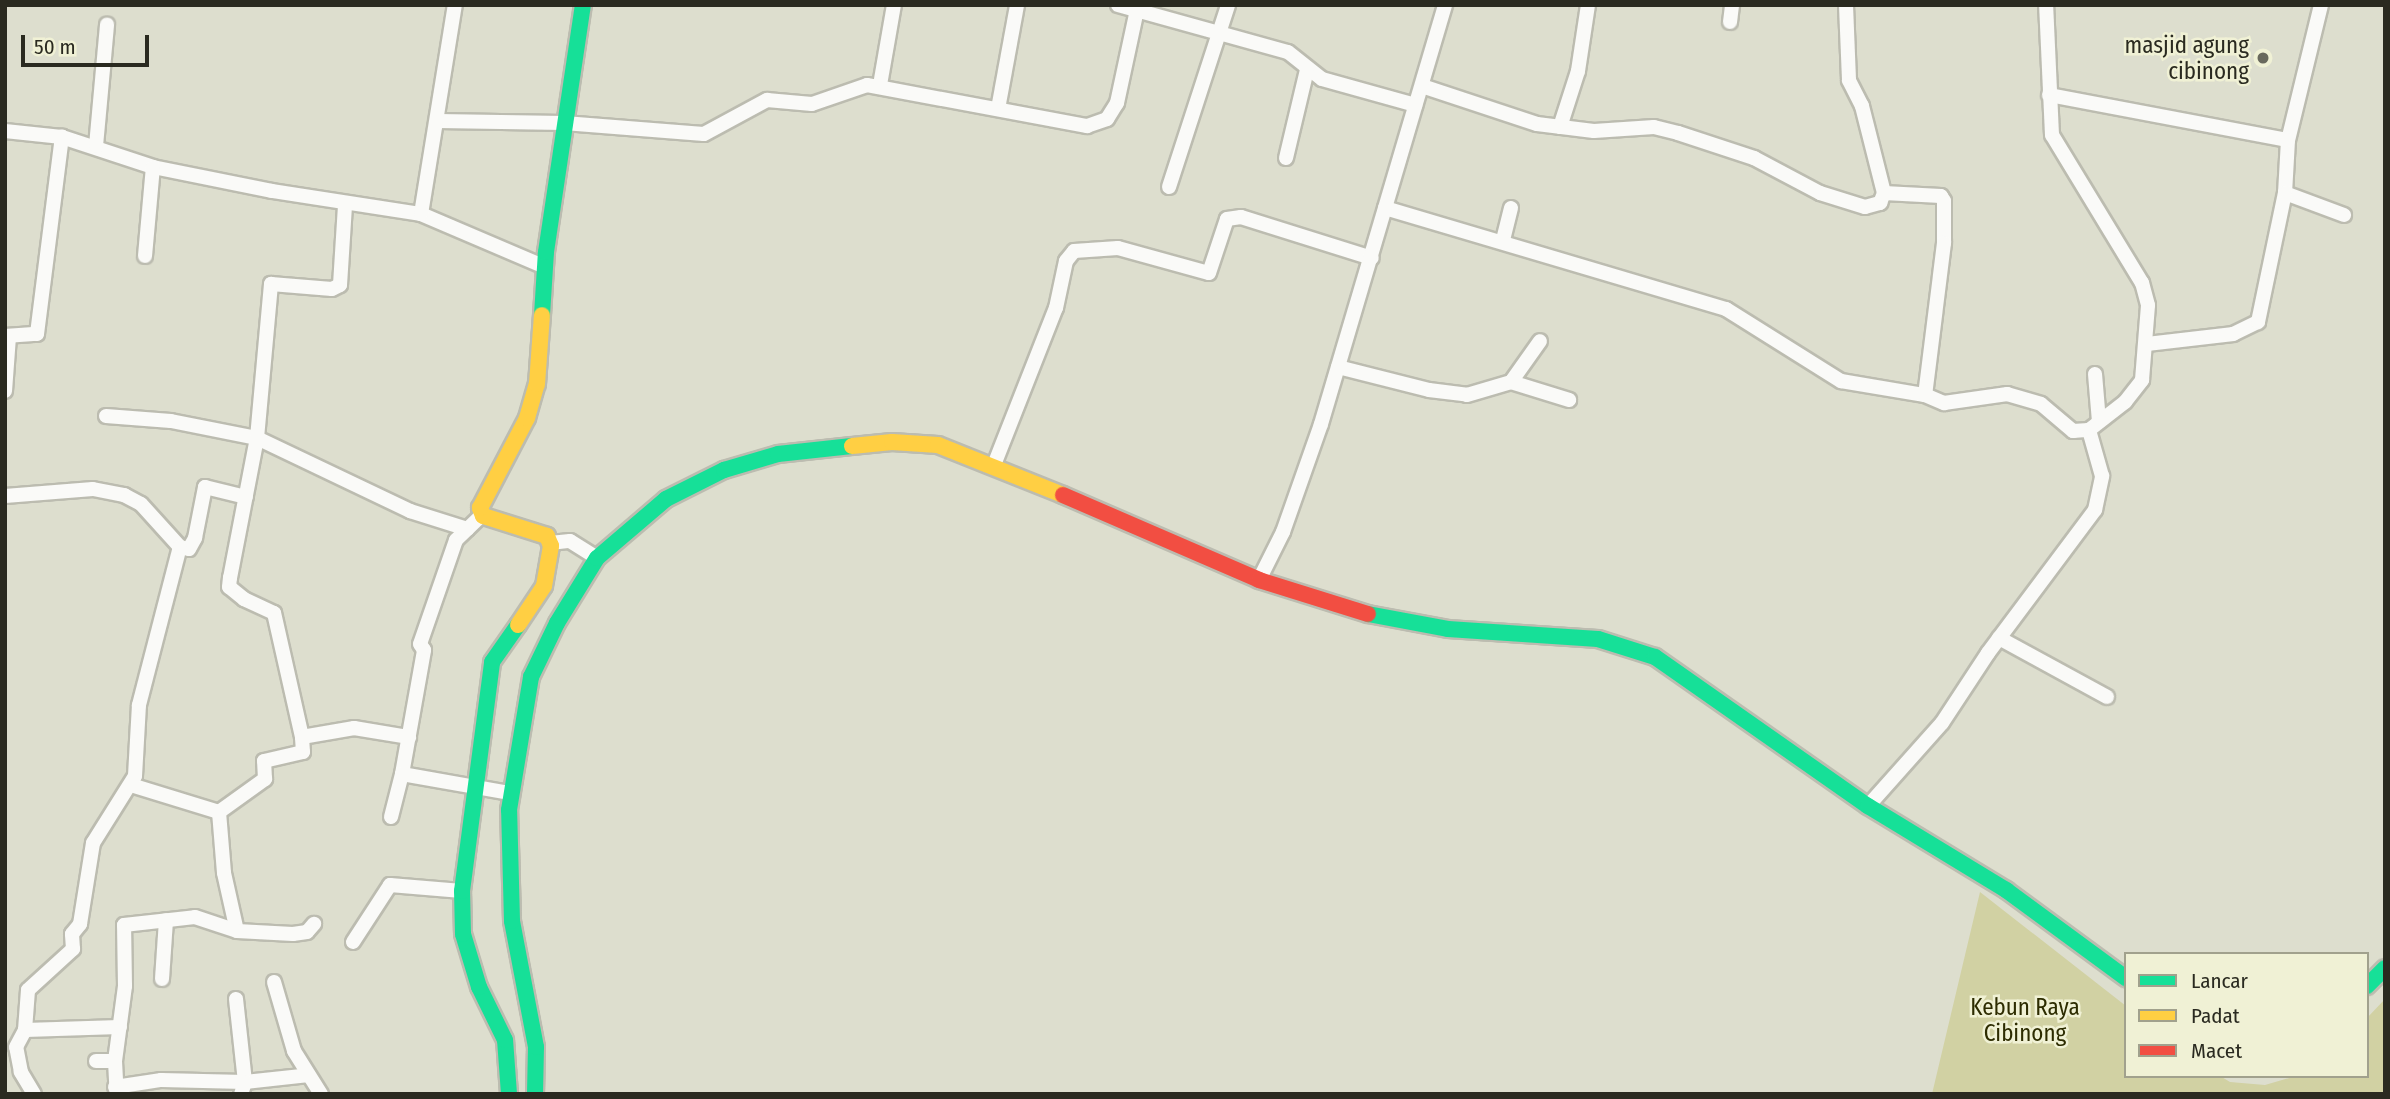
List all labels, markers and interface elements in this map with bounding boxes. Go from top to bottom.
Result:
scale bar [24,21,152,65]
place label: masjid agung cibinong [2124,31,2249,85]
text: 50 m [34,34,76,60]
marker: masjid agung cibinong [2255,50,2271,66]
legend [2124,952,2369,1078]
text: Lancar [2191,968,2248,994]
park label: Kebun Raya Cibinong [1970,993,2080,1047]
text: Padat [2191,1003,2240,1029]
text: Macet [2191,1038,2242,1064]

